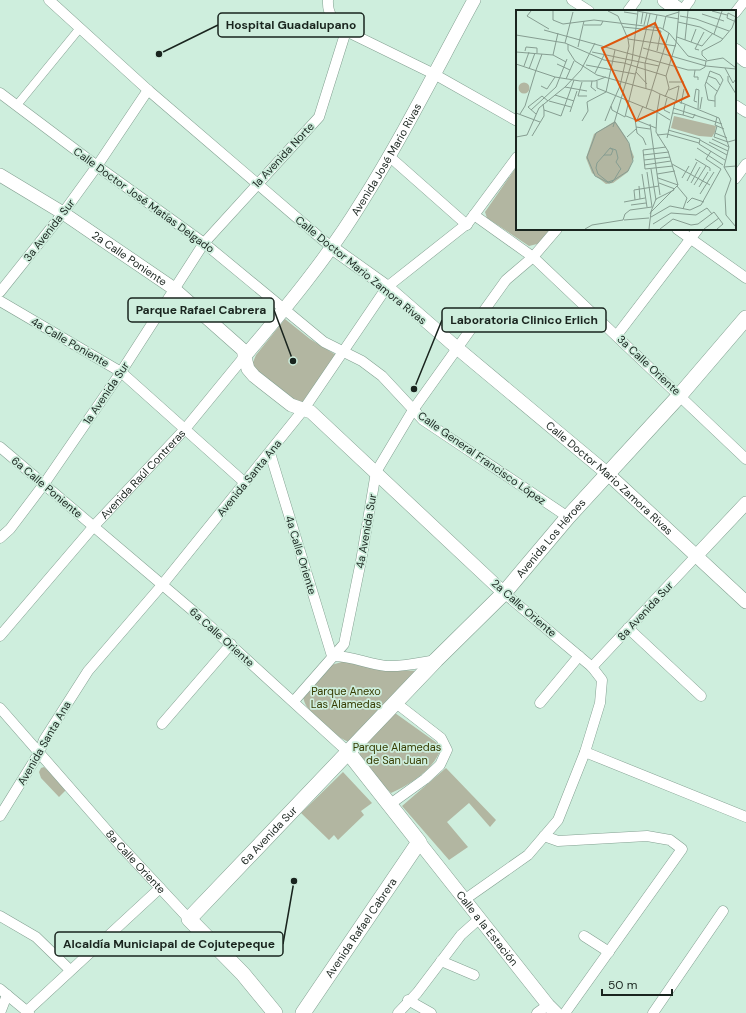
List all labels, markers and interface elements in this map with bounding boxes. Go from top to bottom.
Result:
inset map [516,10,736,230]
callout: Hospital Guadalupano [218,13,364,37]
text: Hospital Guadalupano [226,17,356,33]
street label: Avenida José Mario Rivas [348,101,424,218]
street label: 1a Avenida Norte [249,119,317,191]
street label: Calle Doctor José Matías Delgado [71,144,217,256]
street label: 3a Avenida Sur [20,196,78,264]
street label: Calle Doctor Mario Zamora Rivas [293,213,429,327]
street label: 2a Calle Poniente [89,228,170,289]
callout: Parque Rafael Cabrera [128,298,274,322]
text: Parque Rafael Cabrera [136,302,266,318]
callout: Laboratoria Clinico Erlich [442,308,606,332]
text: Laboratoria Clinico Erlich [450,312,598,328]
street label: 4a Calle Poniente [28,314,112,370]
street label: 3a Calle Oriente [614,332,684,398]
street label: 1a Avenida Sur [80,359,132,427]
street label: Calle General Francisco López [415,408,549,508]
street label: Calle Doctor Mario Zamora Rivas [543,418,676,538]
street label: Avenida Raúl Contreras [97,426,188,522]
street label: Avenida Santa Ana [214,437,284,519]
street label: 6a Calle Poniente [9,453,85,521]
street label: 4a Avenida Sur [353,493,379,569]
street label: Avenida Los Héroes [513,496,588,581]
street label: 4a Calle Oriente [282,514,320,596]
street label: 2a Calle Oriente [489,576,559,640]
street label: 8a Avenida Sur [614,579,676,643]
street label: 6a Calle Oriente [187,604,257,670]
park label: Parque Anexo Las Alamedas [311,684,381,711]
street label: Avenida Santa Ana [14,698,74,788]
park label: Parque Alamedas de San Juan [353,740,441,767]
street label: 6a Avenida Sur [237,803,300,868]
street label: 8a Calle Oriente [103,827,169,896]
street label: Avenida Rafael Cabrera [322,875,400,980]
street label: Calle a la Estación [453,888,521,969]
callout: Alcaldía Municiapal de Cojutepeque [55,932,283,956]
text: Alcaldía Municiapal de Cojutepeque [63,936,275,952]
scale bar [602,971,672,997]
text: 50 m [608,977,637,993]

